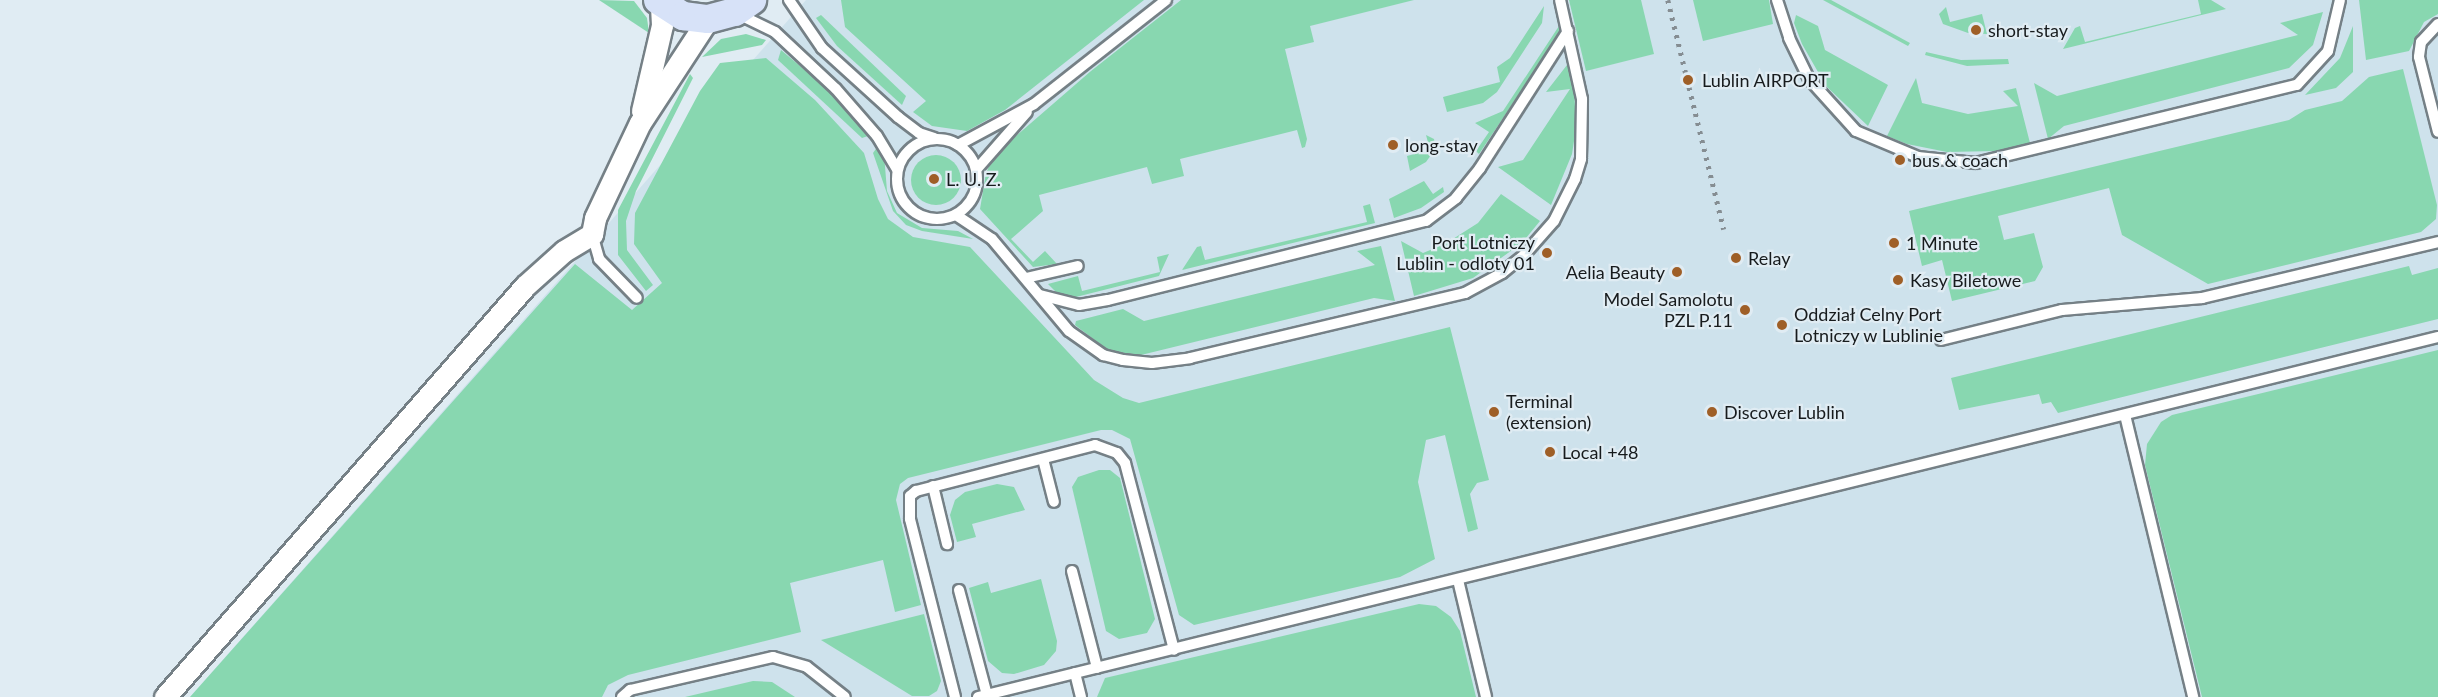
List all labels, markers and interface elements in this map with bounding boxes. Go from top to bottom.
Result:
place label: short-stay [1988,19,2068,41]
marker: short-stay [1969,23,1983,37]
place label: Lublin AIRPORT [1702,69,1829,91]
marker: Lublin AIRPORT [1679,71,1697,89]
place label: long-stay [1405,134,1478,156]
marker: long-stay [1386,138,1400,152]
place label: bus & coach [1912,149,2008,171]
marker: bus & coach [1893,153,1907,167]
place label: L. U. Z. [946,168,1001,190]
marker: L. U. Z. [927,172,941,186]
place label: Port Lotniczy Lublin - odloty 01 [1396,232,1535,274]
place label: 1 Minute [1906,232,1978,254]
marker: 1 Minute [1887,236,1901,250]
marker: Port Lotniczy Lublin - odloty 01 [1540,246,1554,260]
place label: Relay [1748,247,1790,269]
marker: Relay [1729,251,1743,265]
place label: Aelia Beauty [1566,261,1665,283]
marker: Aelia Beauty [1670,265,1684,279]
place label: Kasy Biletowe [1910,269,2022,291]
marker: Kasy Biletowe [1891,273,1905,287]
place label: Model Samolotu PZL P.11 [1604,289,1733,332]
marker: Model Samolotu PZL P.11 [1738,303,1752,317]
place label: Oddział Celny Port Lotniczy w Lublinie [1794,304,1944,346]
marker: Oddział Celny Port Lotniczy w Lublinie [1775,318,1789,332]
place label: Terminal (extension) [1506,391,1591,434]
place label: Discover Lublin [1724,401,1845,423]
marker: Terminal (extension) [1487,405,1501,419]
marker: Discover Lublin [1705,405,1719,419]
place label: Local +48 [1562,441,1639,463]
marker: Local +48 [1543,445,1557,459]

